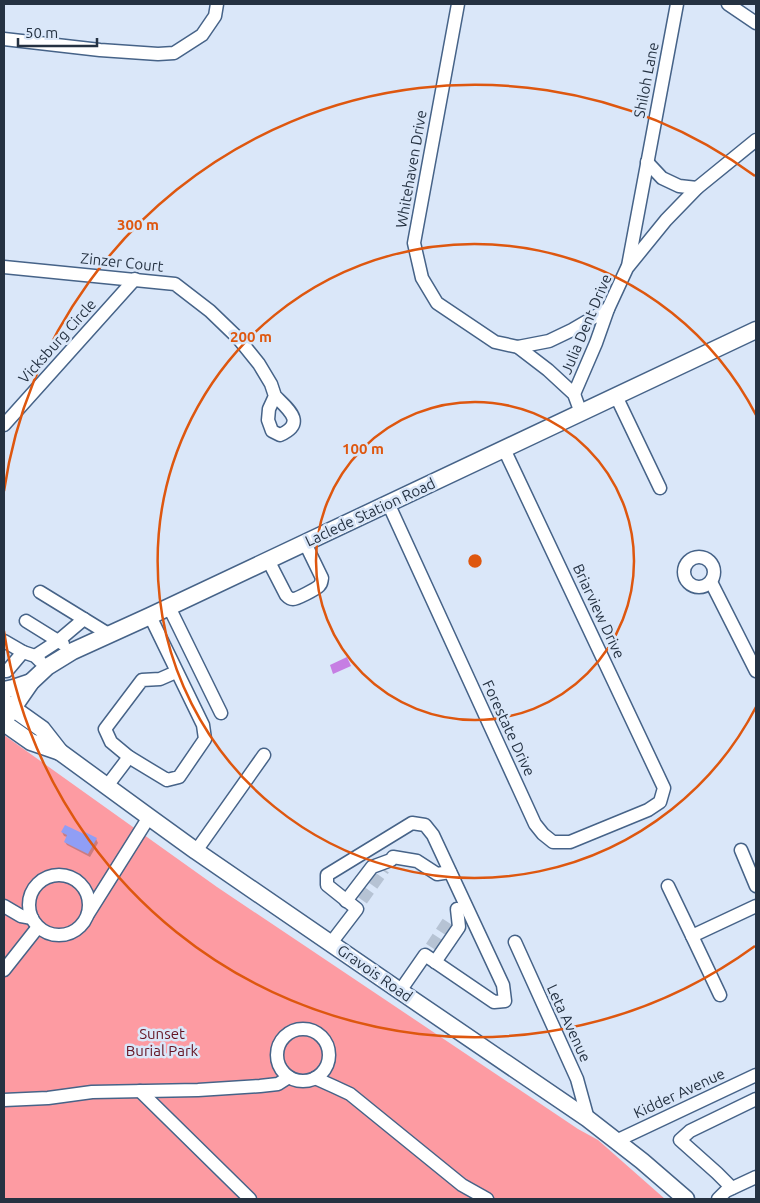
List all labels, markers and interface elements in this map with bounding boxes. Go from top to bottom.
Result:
scale bar [18,15,96,47]
text: 50 m [25,24,58,41]
street label: Shiloh Lane [630,41,662,119]
street label: Whitehaven Drive [392,109,430,229]
text: 300 m [117,216,159,233]
street label: Zinzer Court [80,249,164,275]
street label: Julia Dent Drive [557,271,615,377]
street label: Vicksburg Circle [15,295,99,387]
text: 200 m [230,328,272,345]
text: 100 m [342,440,384,457]
street label: Laclede Station Road [302,474,438,550]
centre of rings [466,552,484,570]
street label: Briarview Drive [570,561,628,661]
street label: Forestate Drive [479,677,539,779]
street label: Gravois Road [334,941,416,1005]
street label: Leta Avenue [544,982,594,1064]
park label: Sunset Burial Park [126,1025,199,1059]
street label: Kidder Avenue [631,1064,727,1122]

